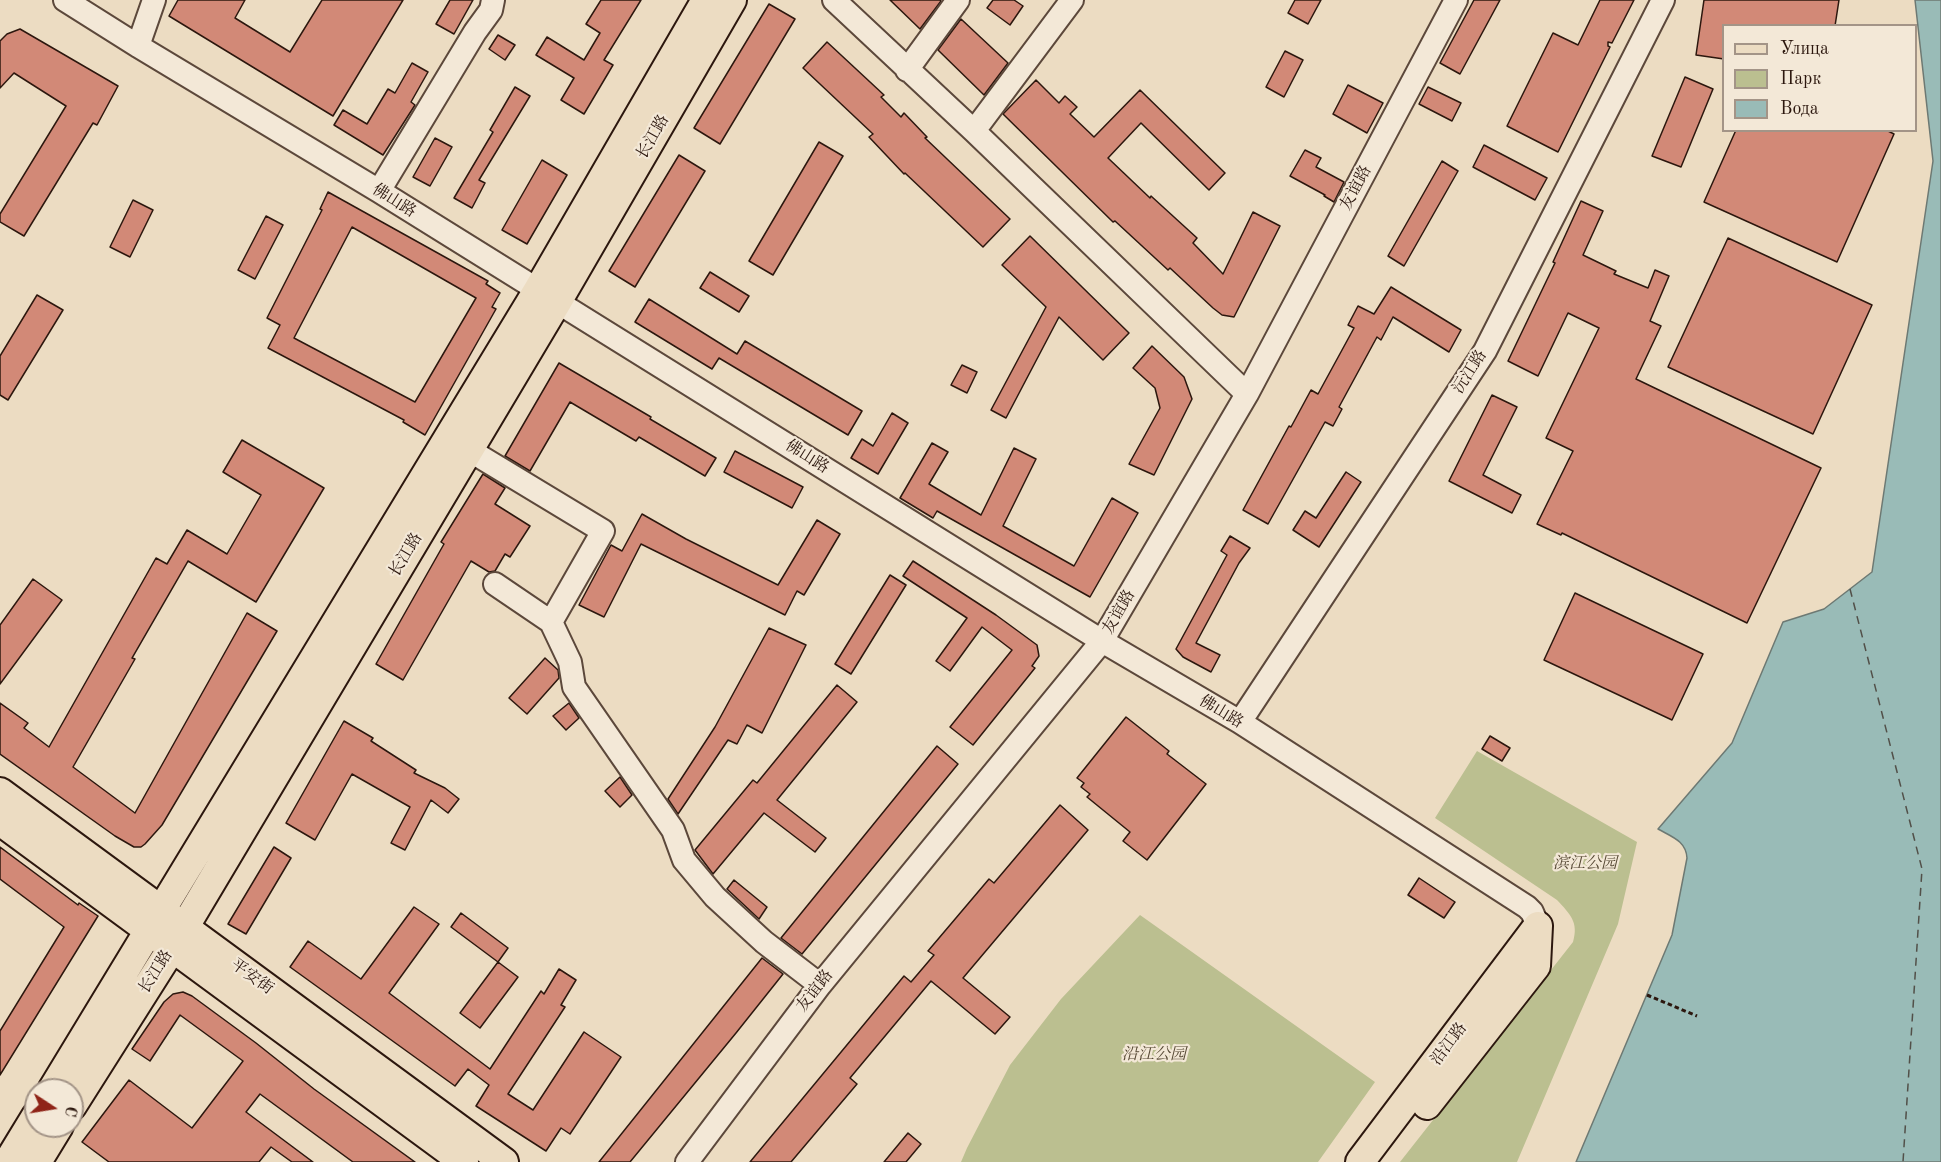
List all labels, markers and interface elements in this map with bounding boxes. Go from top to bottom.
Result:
legend [1722,24,1917,132]
text: Улица [1780,40,1829,58]
text: Парк [1780,70,1821,88]
text: Вода [1780,100,1819,118]
street label: 长江路 [633,111,673,163]
street label: 友谊路 [1336,162,1376,214]
street label: 佛山路 [369,180,419,222]
street label: 沅江路 [1449,347,1491,397]
street label: 佛山路 [782,436,832,478]
street label: 长江路 [385,529,427,581]
street label: 友谊路 [1099,586,1139,638]
street label: 佛山路 [1195,691,1247,733]
park label: 滨江公园 [1553,854,1617,874]
street label: 长江路 [135,947,177,997]
street label: 平安街 [227,955,277,999]
street label: 友谊路 [793,966,837,1016]
street label: 沿江路 [1427,1019,1471,1069]
park label: 沿江公园 [1122,1045,1186,1065]
north arrow [24,1078,84,1138]
text: С [61,1104,79,1118]

